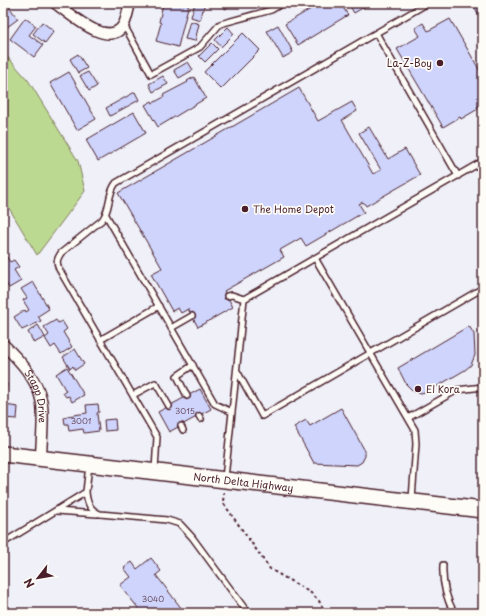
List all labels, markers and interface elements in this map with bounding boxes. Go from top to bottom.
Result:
place label: La-Z-Boy [387,55,432,71]
marker: La-Z-Boy [435,58,445,68]
place label: The Home Depot [253,201,334,216]
marker: The Home Depot [240,204,250,214]
street label: Stapp Drive [21,366,51,424]
place label: El Kora [426,381,461,396]
marker: El Kora [413,384,423,394]
house number: 3015 [175,405,195,417]
house number: 3001 [71,415,92,427]
street label: North Delta Highway [193,468,294,496]
north arrow [18,558,58,598]
text: N [19,575,39,592]
house number: 3040 [142,593,164,605]

